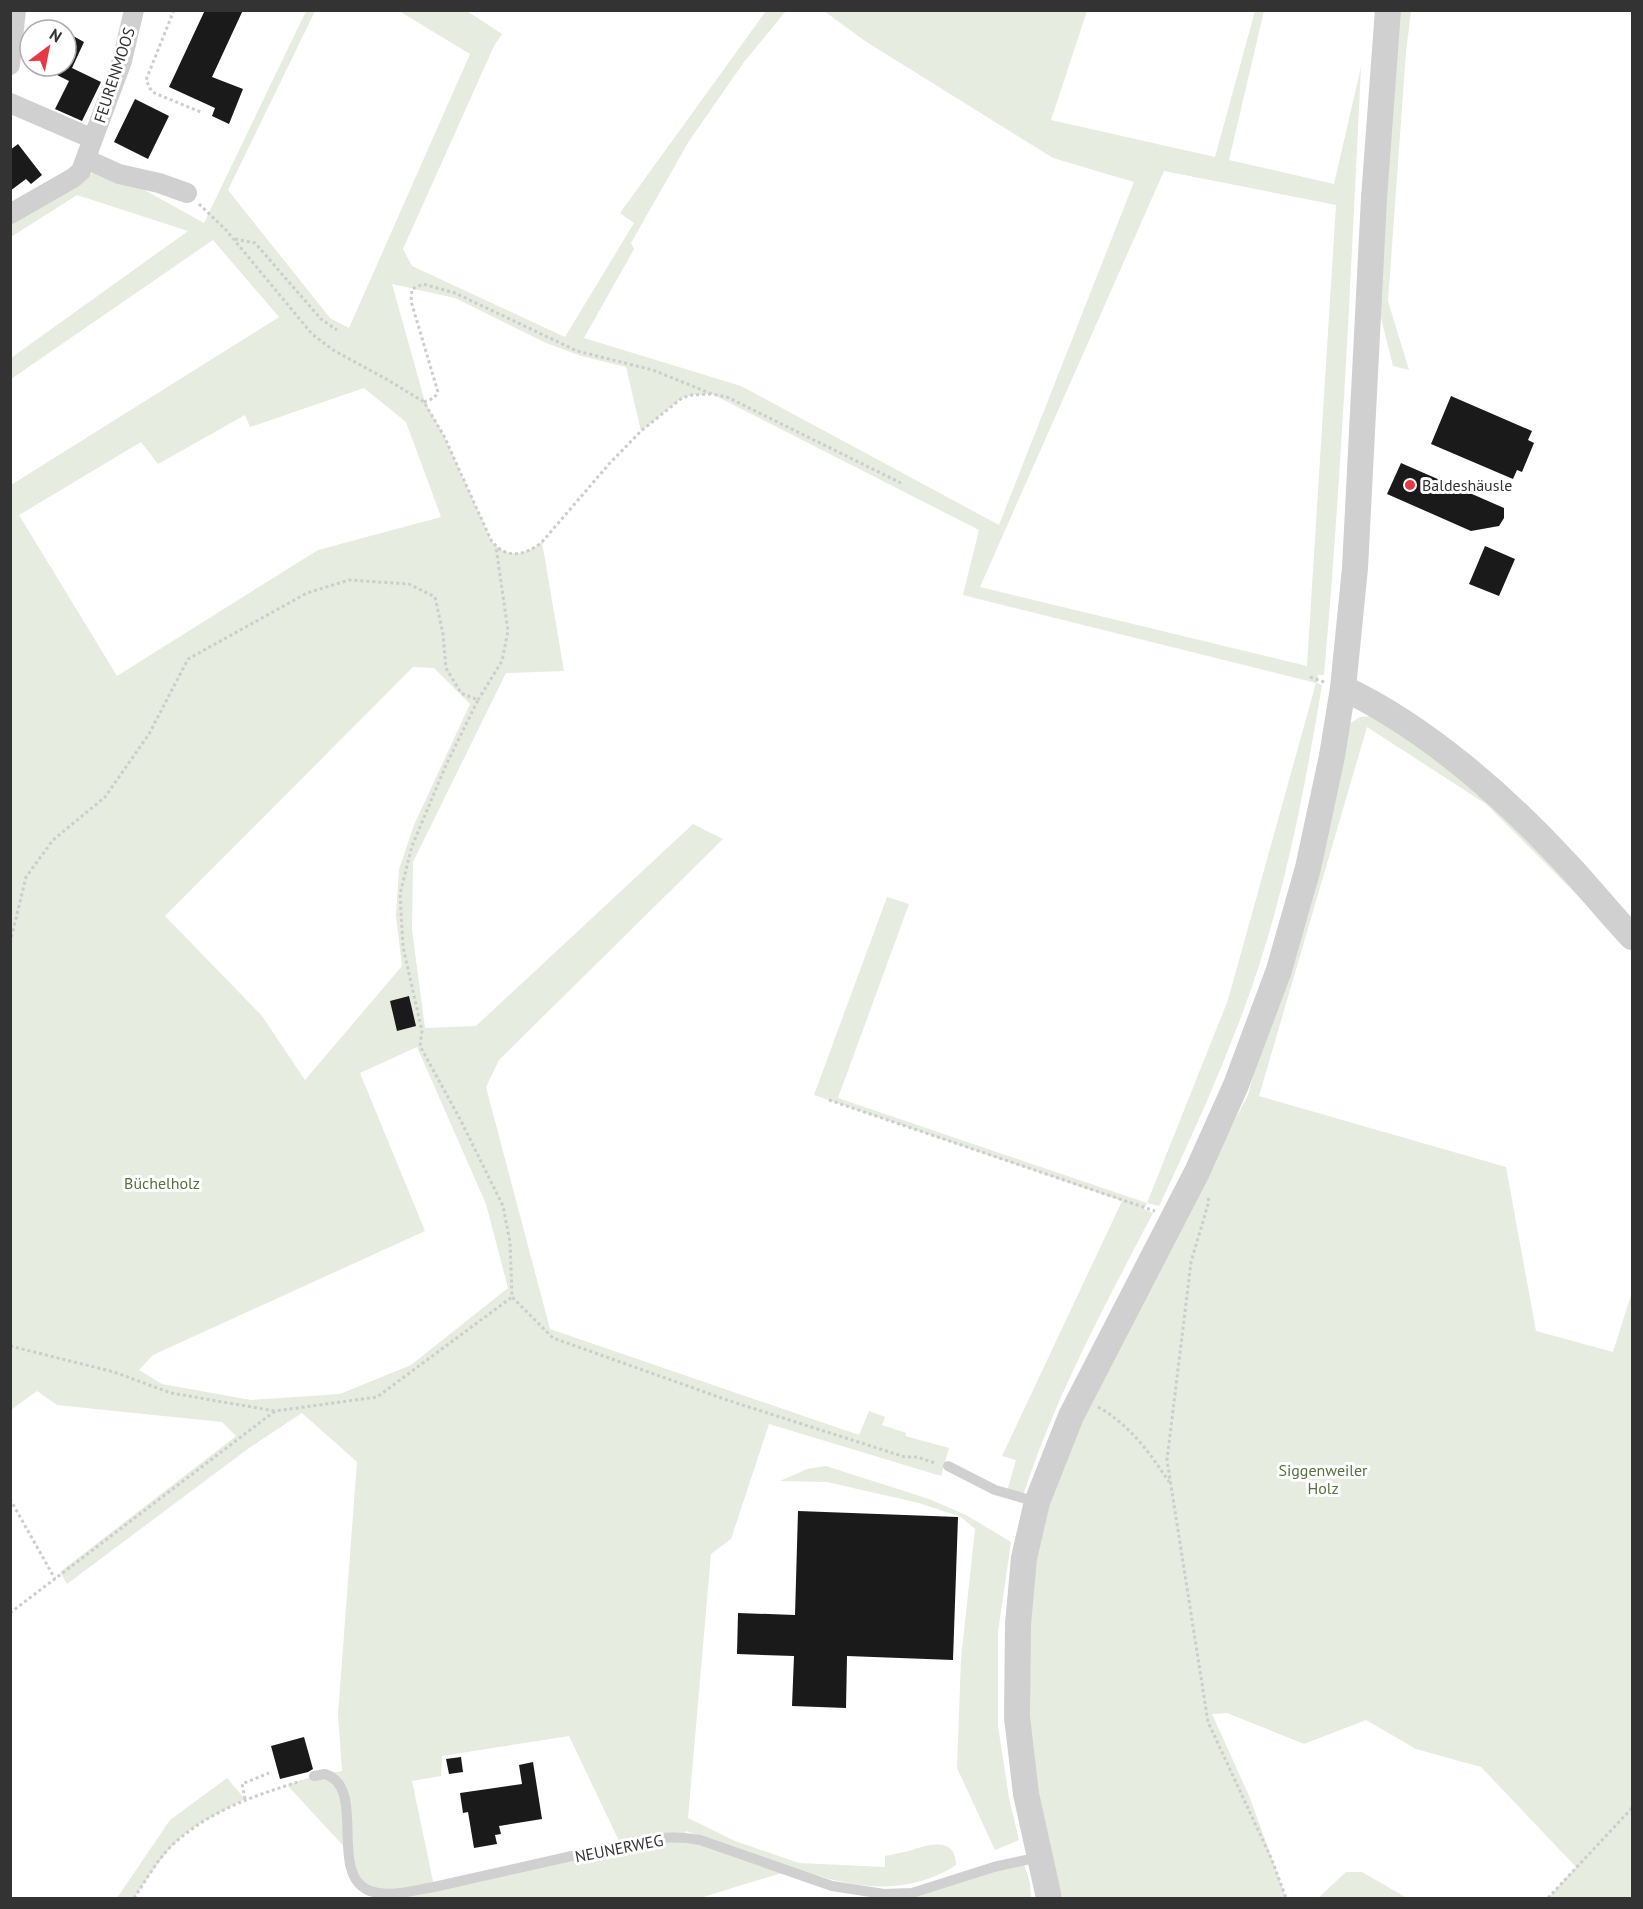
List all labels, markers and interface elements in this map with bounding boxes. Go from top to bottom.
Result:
north arrow [18,18,78,78]
text: N [46,24,66,47]
street label: FEURENMOOS [89,25,139,125]
place label: Baldeshäusle [1422,475,1512,495]
marker: Baldeshäusle [1403,478,1417,492]
park label: Büchelholz [124,1173,200,1193]
park label: Siggenweiler Holz [1278,1460,1368,1498]
street label: NEUNERWEG [573,1830,665,1866]

